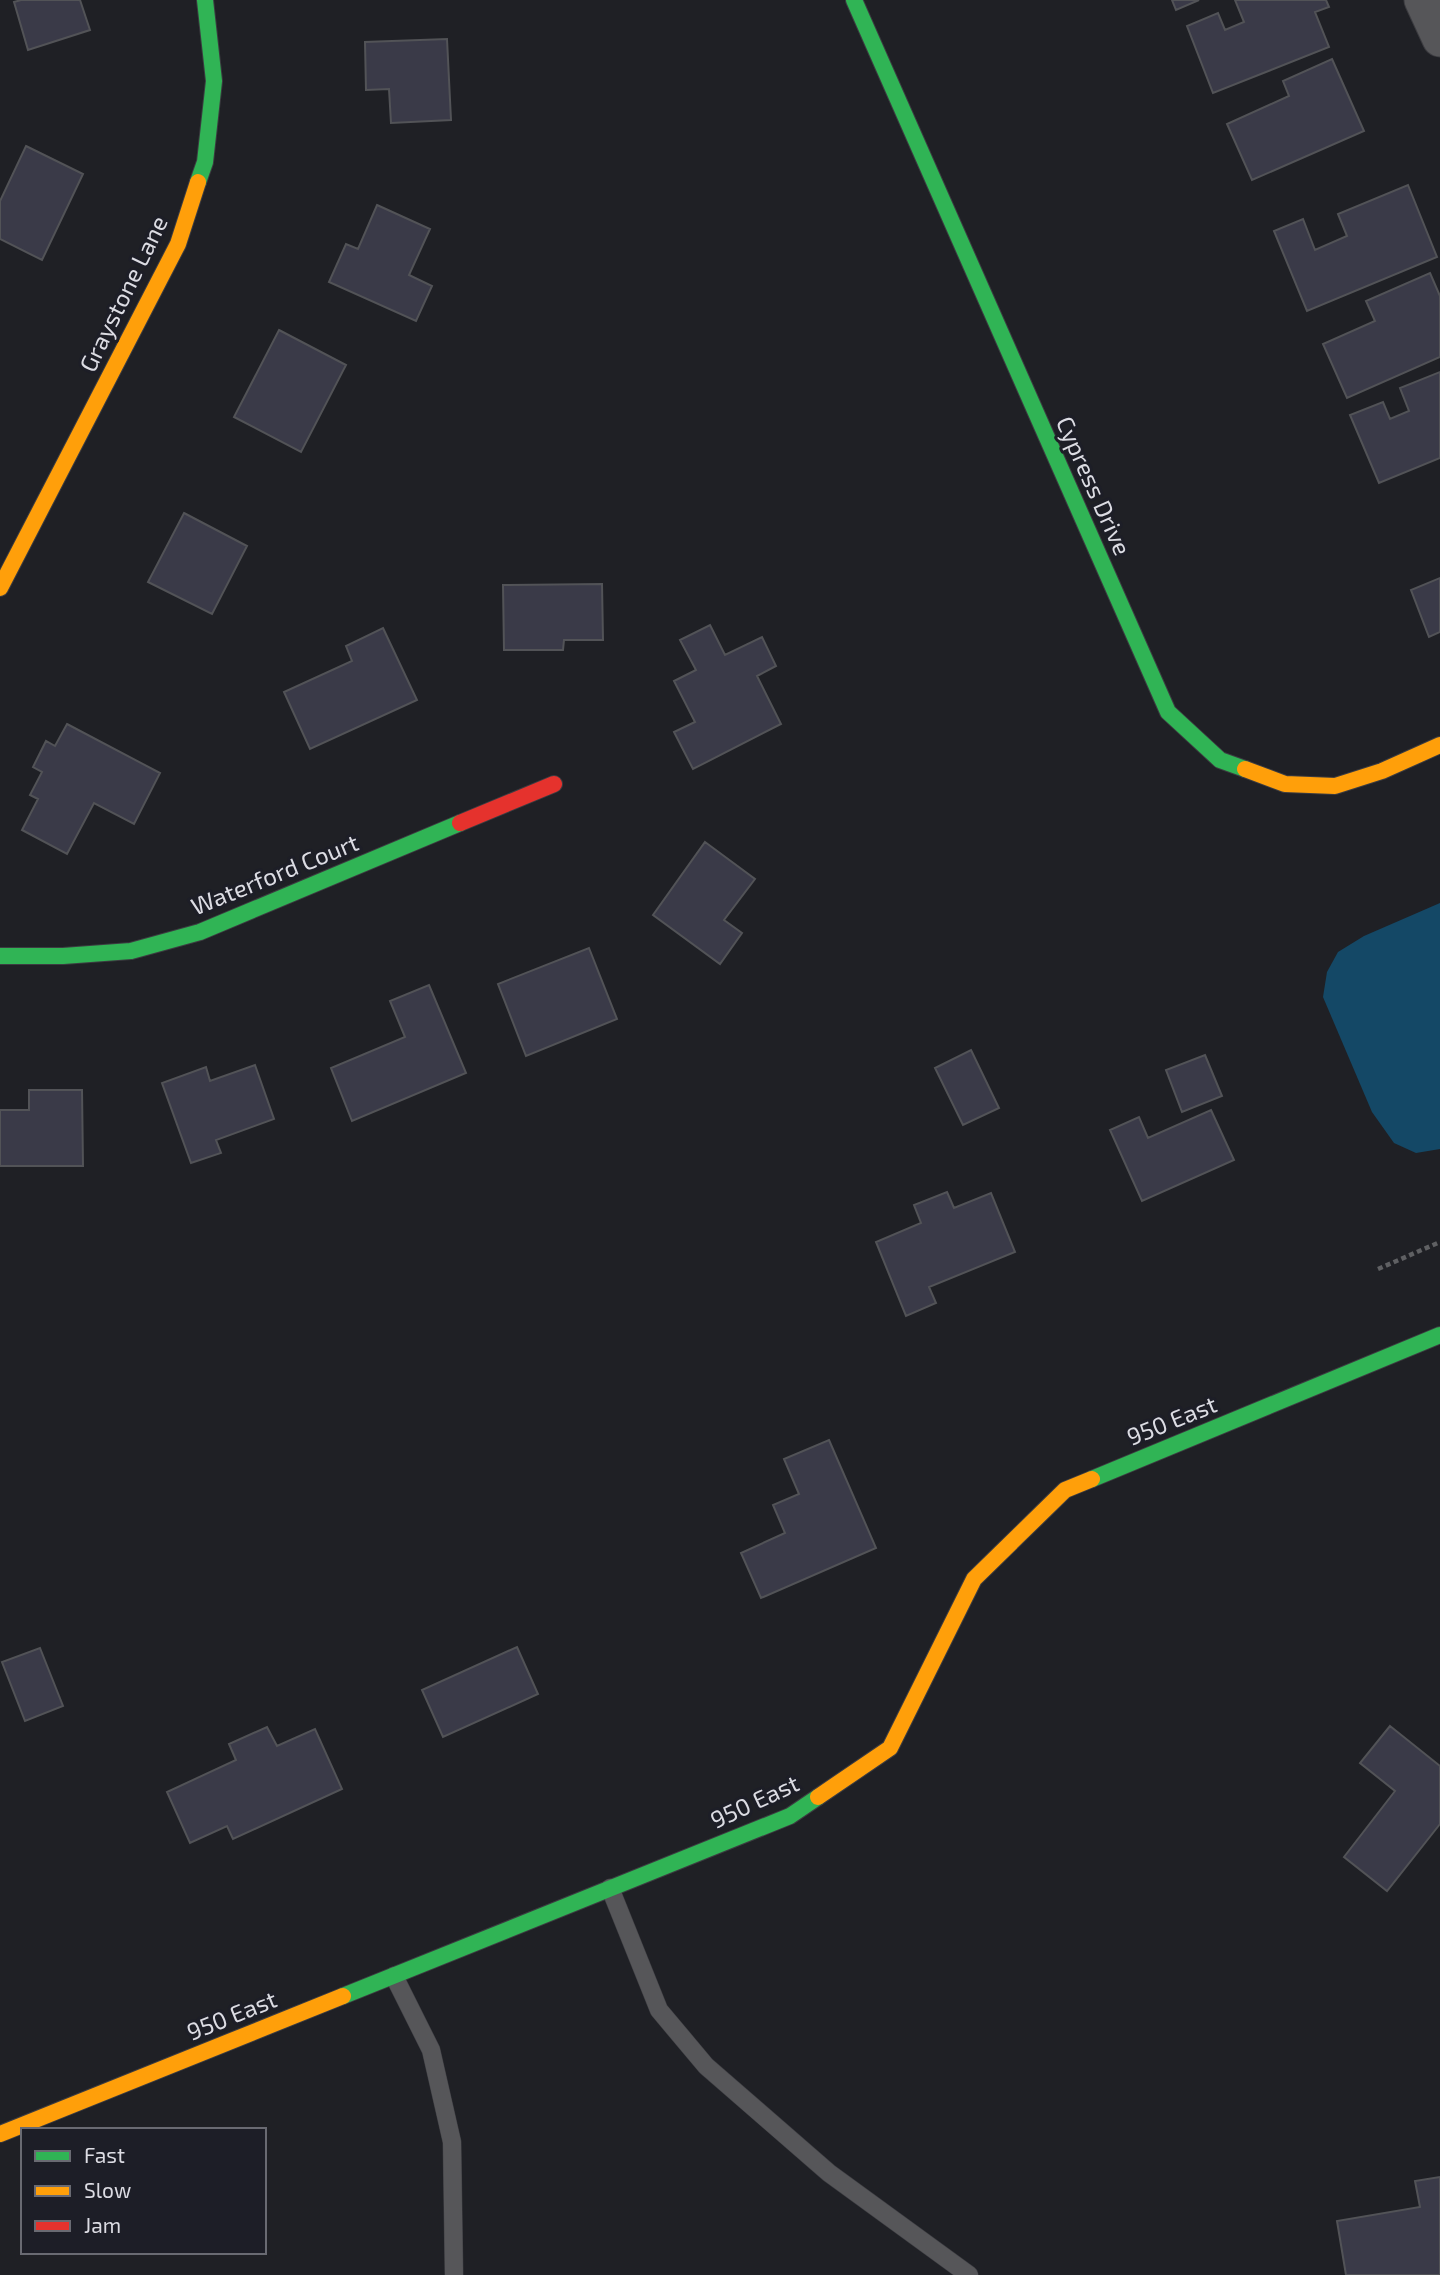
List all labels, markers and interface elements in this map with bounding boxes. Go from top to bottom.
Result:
street label: Graystone Lane [72,211,173,376]
street label: Cypress Drive [1051,411,1138,559]
street label: Waterford Court [186,827,362,920]
street label: 950 East [1122,1388,1221,1451]
street label: 950 East [705,1768,803,1834]
street label: 950 East [182,1983,281,2046]
legend [21,2128,266,2254]
text: Fast [84,2142,125,2167]
text: Slow [84,2177,131,2202]
text: Jam [84,2212,121,2237]

